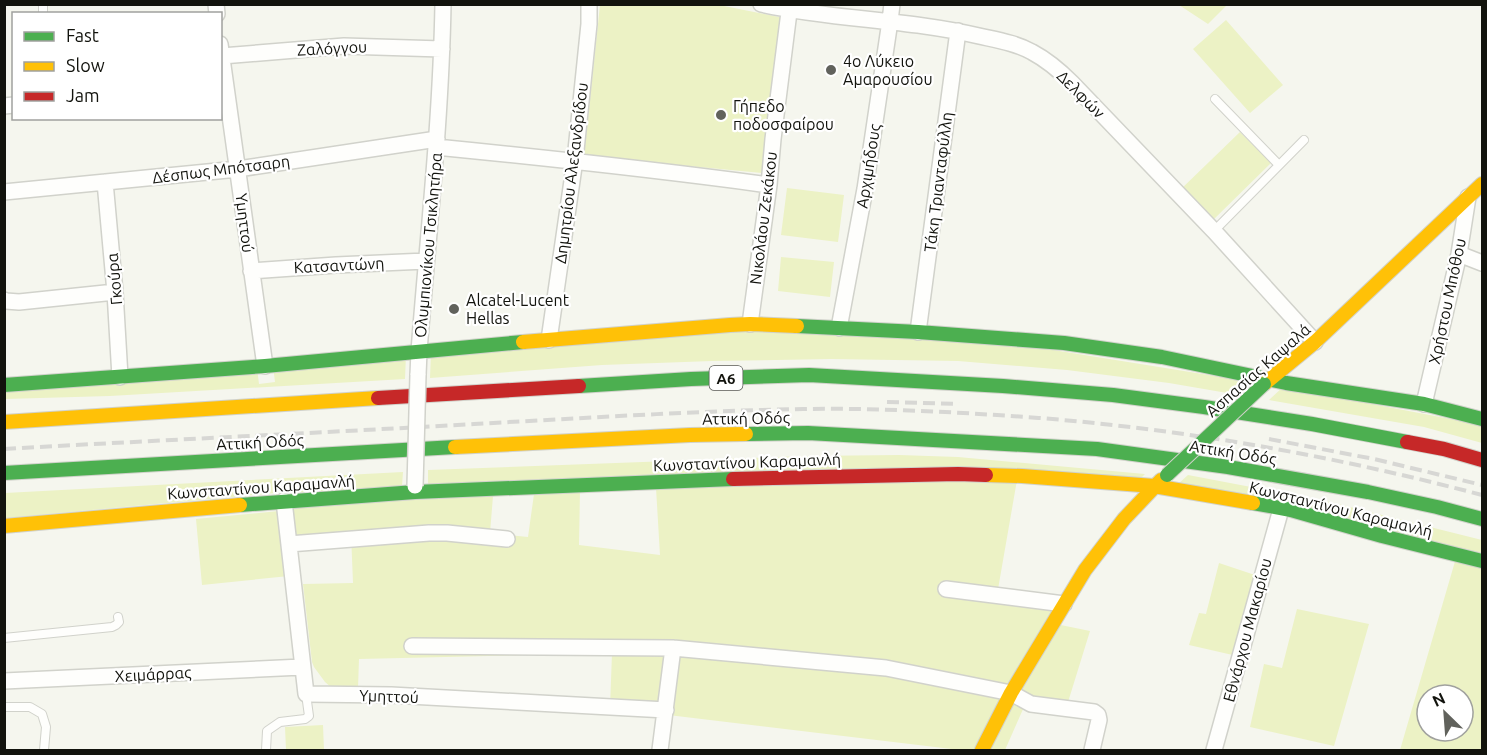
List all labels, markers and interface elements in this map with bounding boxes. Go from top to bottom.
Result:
legend [12,12,222,120]
text: Fast [66,25,99,45]
street label: Ζαλόγγου [296,37,368,59]
place label: 4ο Λύκειο Αμαρουσίου [843,52,933,88]
text: Slow [66,55,105,75]
marker: 4ο Λύκειο Αμαρουσίου [824,63,838,77]
street label: Δελφών [1054,67,1109,122]
street label: Δημητρίου Αλεξανδρίδου [551,81,592,265]
text: Jam [66,85,100,105]
place label: Γήπεδο ποδοσφαίρου [733,97,834,133]
marker: Γήπεδο ποδοσφαίρου [714,108,728,122]
street label: Τάκη Τριανταφύλλη [920,111,956,253]
street label: Αρχιμήδους [852,122,885,210]
street label: Νικολάου Ζεκάκου [746,150,780,286]
street label: Ολυμπιονίκου Τσικλητήρα [411,151,445,338]
street label: Δέσπως Μπότσαρη [151,152,291,187]
street label: Υμηττού [232,192,258,254]
street label: Χρήστου Μπόθου [1425,236,1469,366]
street label: Γκούρα [103,252,125,306]
street label: Κατσαντώνη [293,254,385,276]
place label: Alcatel-Lucent Hellas [466,291,570,327]
marker: Alcatel-Lucent Hellas [447,302,461,316]
street label: Ασπασίας Καψαλά [1202,320,1315,421]
road number: Α6 [710,366,742,390]
street label: Αττική Οδός [702,408,790,429]
street label: Αττική Οδός [216,431,304,454]
street label: Αττική Οδός [1188,436,1278,469]
street label: Κωνσταντίνου Καραμανλή [653,450,841,474]
street label: Κωνσταντίνου Καραμανλή [167,471,355,503]
street label: Κωνσταντίνου Καραμανλή [1248,478,1434,540]
street label: Εθνάρχου Μακαρίου [1219,556,1275,704]
street label: Χειμάρρας [114,663,192,686]
north arrow [1415,683,1475,743]
street label: Υμηττού [359,686,419,706]
text: N [1429,689,1448,710]

